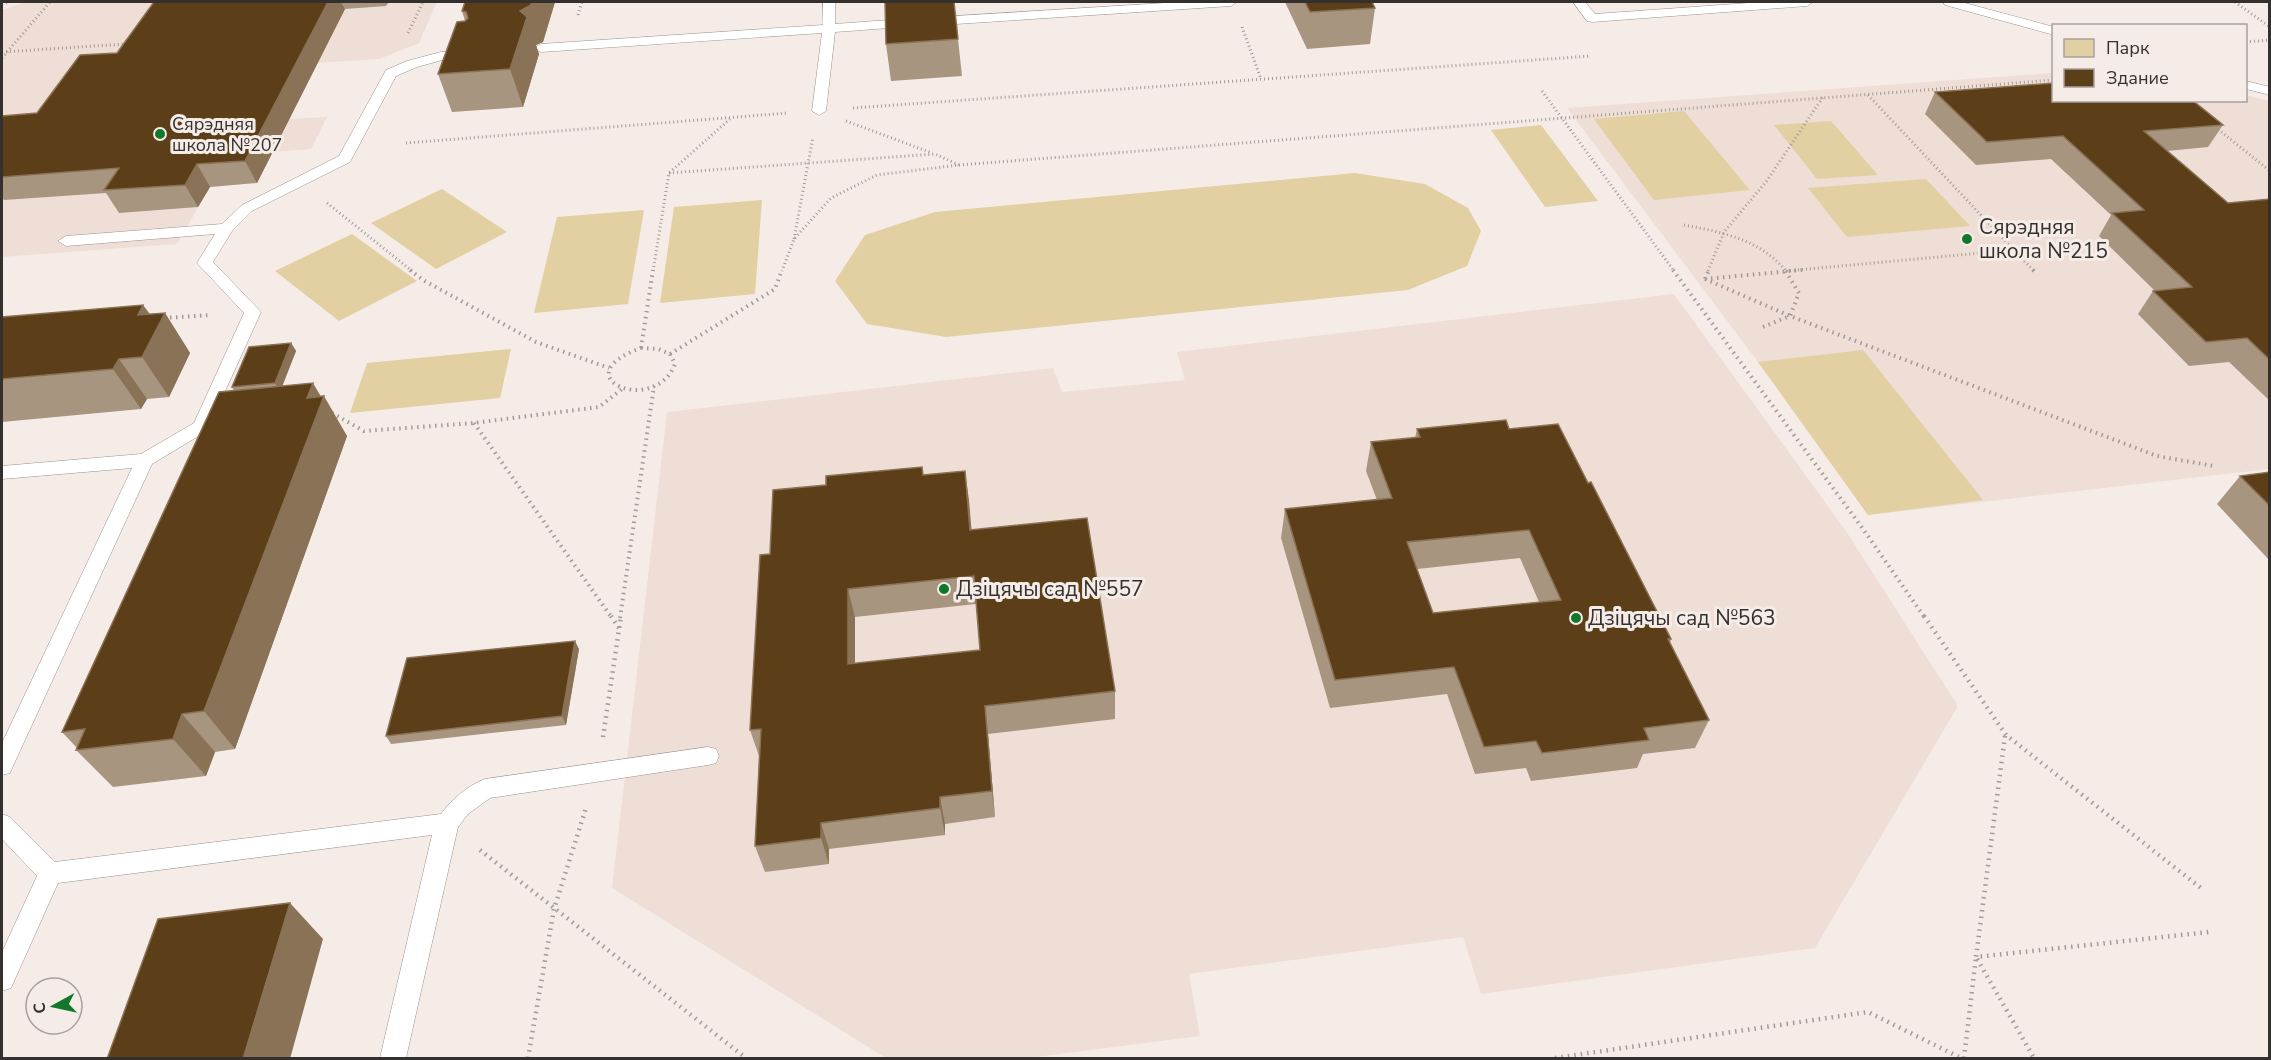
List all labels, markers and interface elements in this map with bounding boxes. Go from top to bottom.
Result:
legend [2052,24,2247,102]
text: Парк [2106,36,2150,60]
text: Здание [2106,66,2169,90]
place label: Сярэдняя школа №207 [172,112,282,157]
marker: Сярэдняя школа №207 [153,127,167,141]
place label: Сярэдняя школа №215 [1979,213,2108,265]
marker: Сярэдняя школа №215 [1960,232,1974,246]
place label: Дзіцячы сад №557 [956,575,1144,603]
marker: Дзіцячы сад №557 [937,582,951,596]
place label: Дзіцячы сад №563 [1588,604,1776,632]
marker: Дзіцячы сад №563 [1569,611,1583,625]
north arrow [24,976,84,1036]
text: С [28,1001,52,1015]

